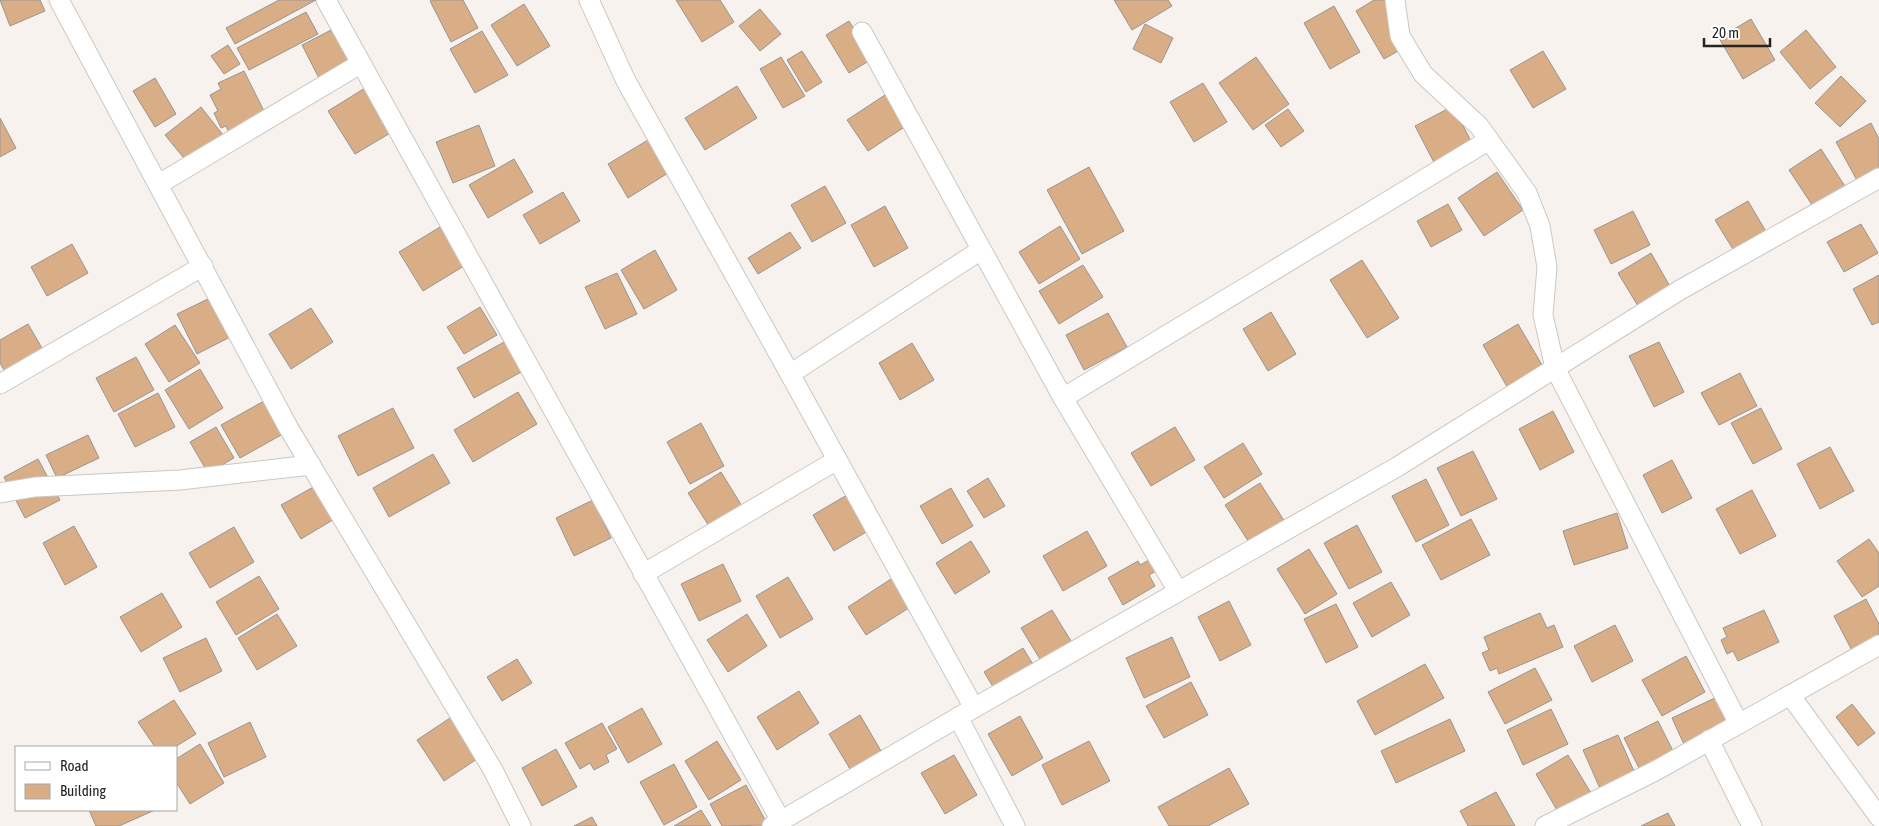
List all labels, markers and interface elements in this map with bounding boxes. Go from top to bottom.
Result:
scale bar [1704,15,1770,47]
text: 20 m [1712,24,1739,41]
legend [15,746,178,811]
text: Road [60,757,89,774]
text: Building [60,782,106,799]

